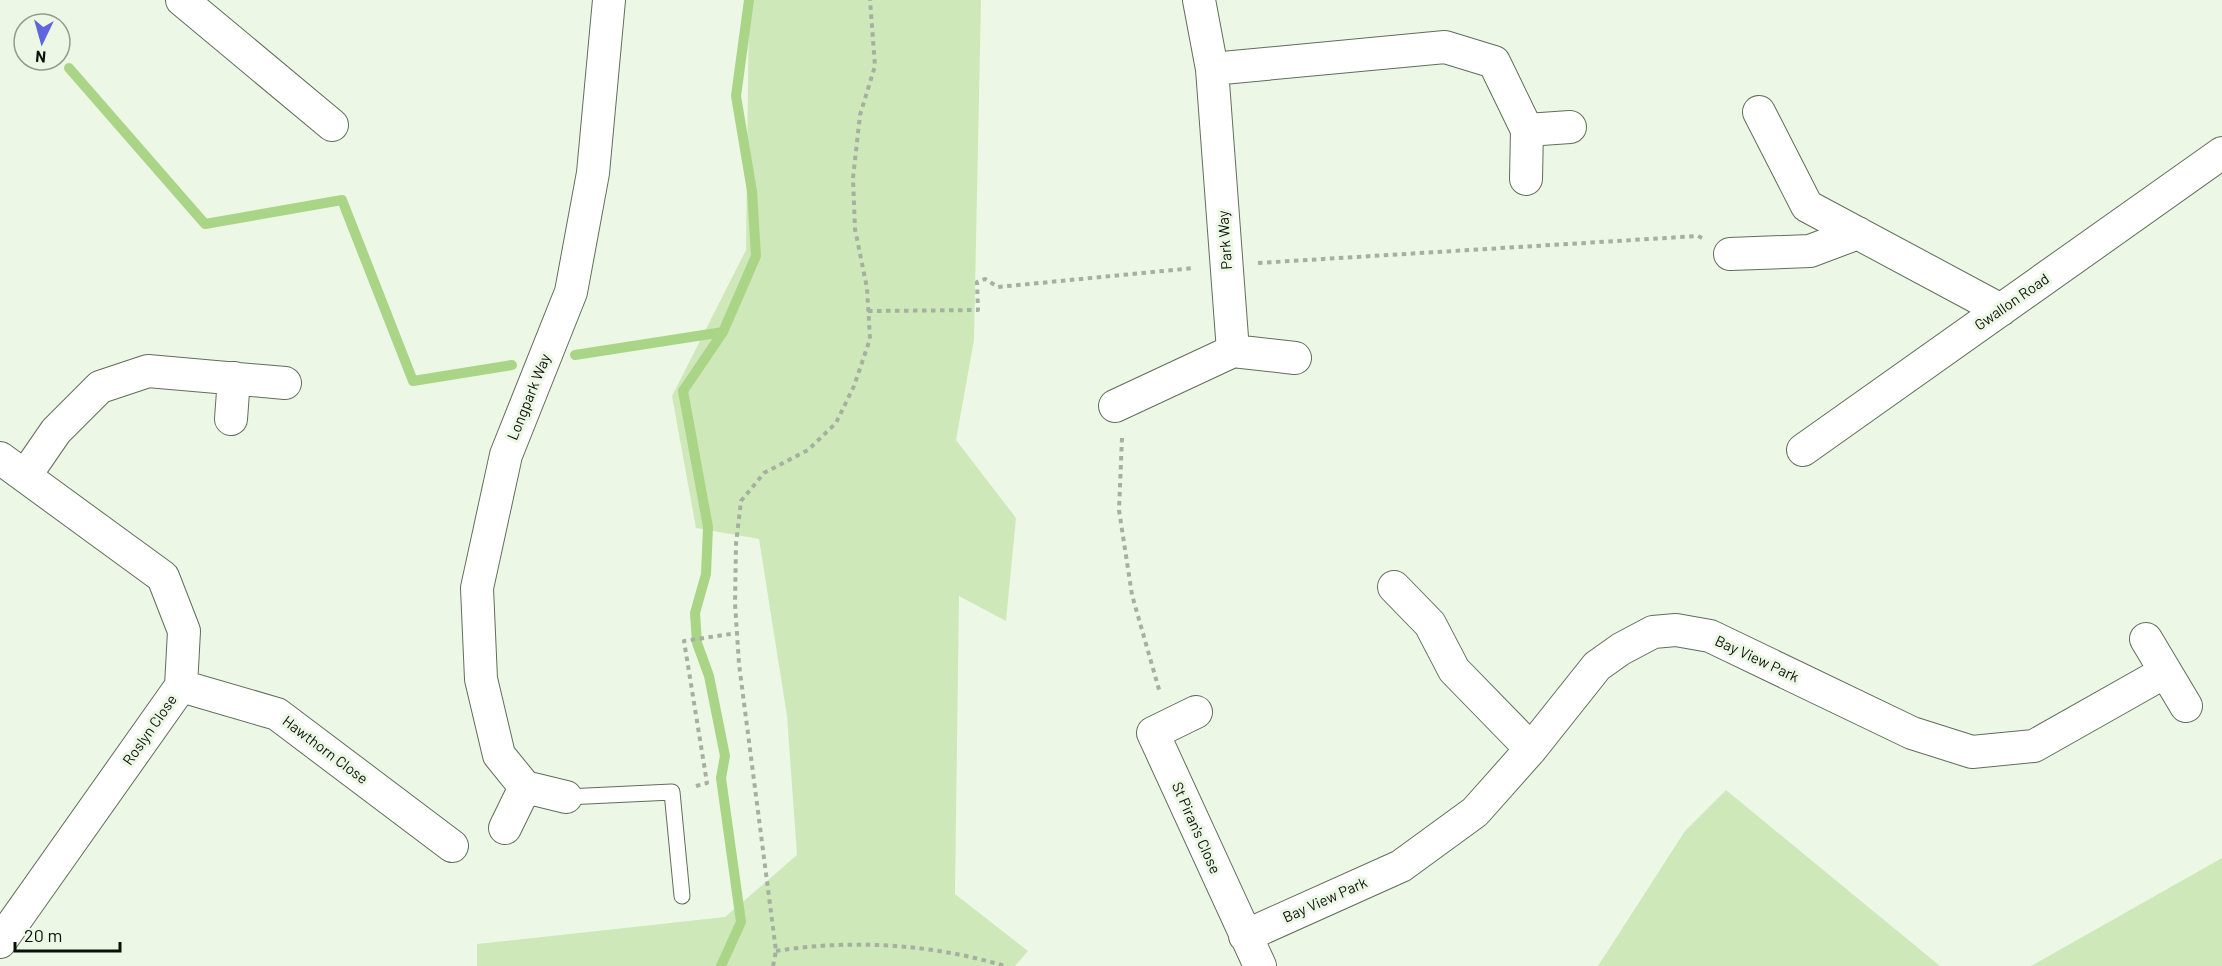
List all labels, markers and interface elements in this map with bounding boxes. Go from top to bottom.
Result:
north arrow [12,12,72,72]
text: N [35,48,47,67]
street label: Park Way [1213,210,1235,270]
street label: Gwallon Road [1971,269,2052,333]
street label: Longpark Way [503,351,554,442]
street label: Bay View Park [1713,631,1803,686]
street label: Roslyn Close [118,691,180,768]
street label: Hawthorn Close [279,711,372,787]
street label: St Piran's Close [1169,779,1225,876]
street label: Bay View Park [1280,872,1370,926]
scale bar [15,915,120,953]
text: 20 m [24,924,62,946]

